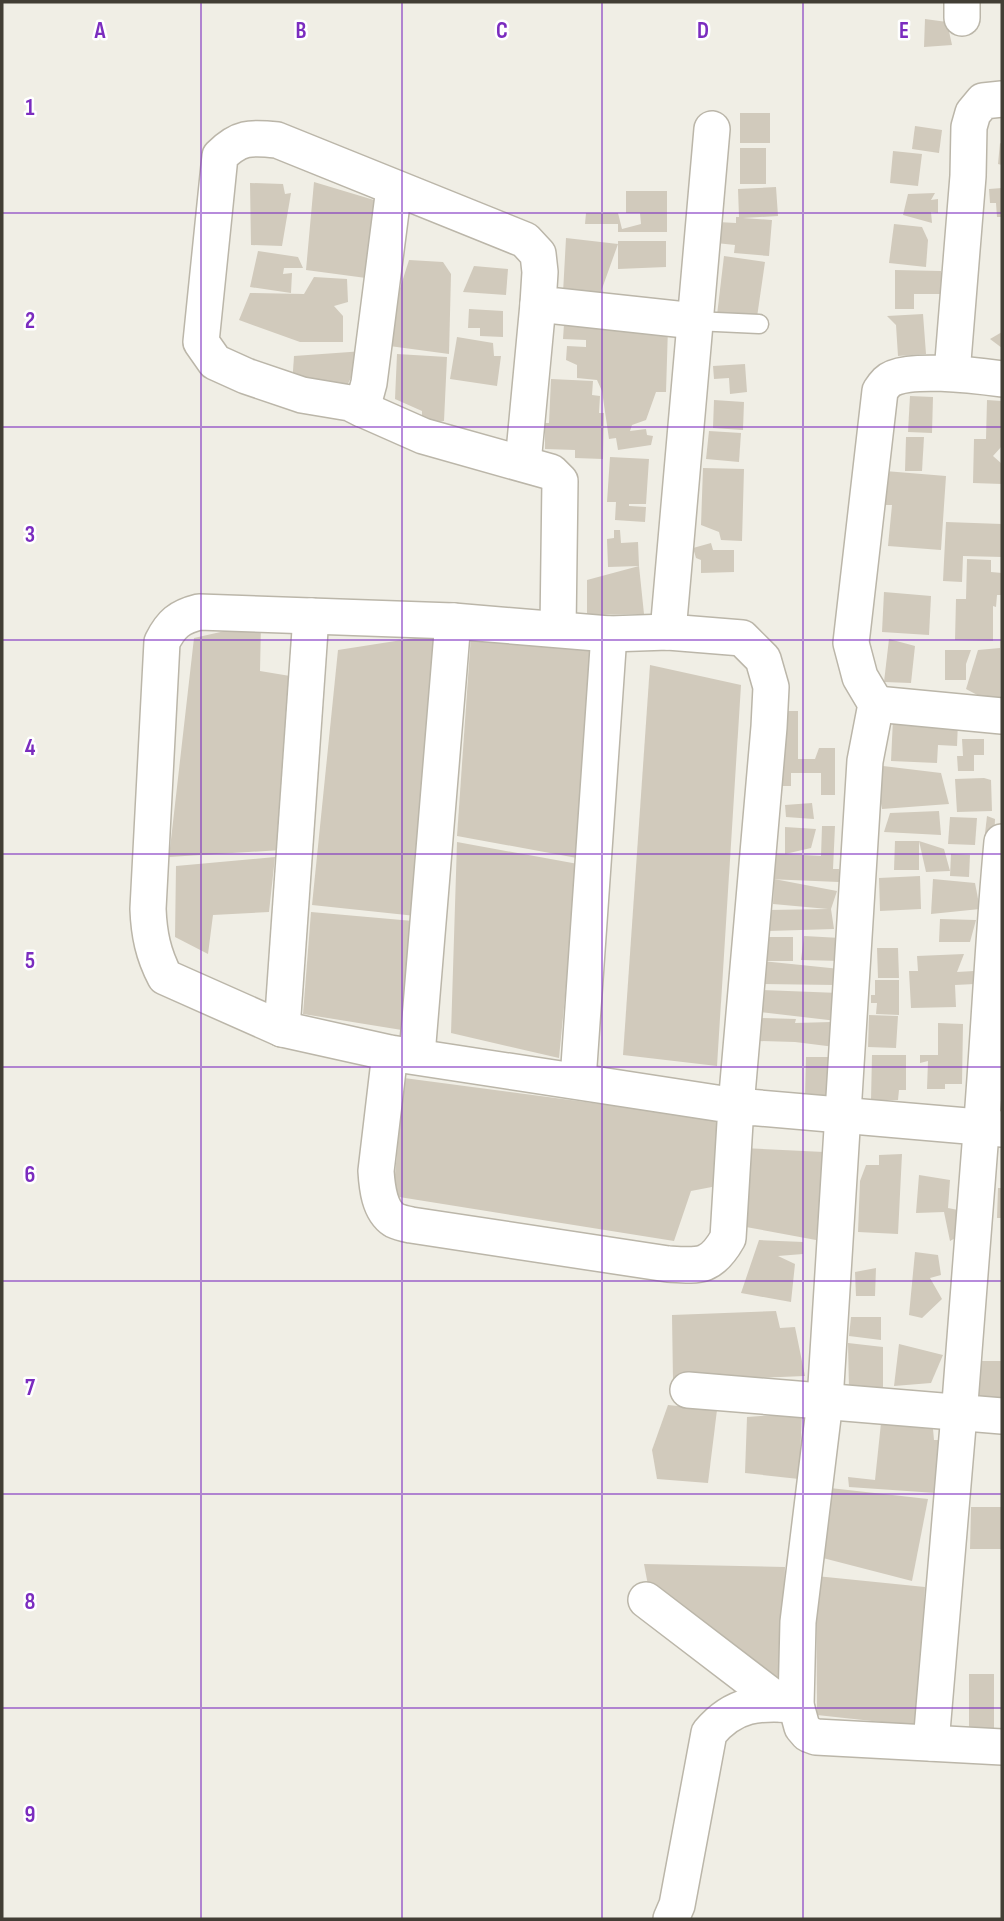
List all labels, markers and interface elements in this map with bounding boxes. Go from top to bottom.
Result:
text: A [94,17,107,45]
text: B [296,17,307,45]
text: C [496,17,508,45]
text: D [697,17,709,45]
text: E [899,17,909,45]
text: 1 [25,94,35,122]
text: 2 [25,307,35,335]
text: 3 [25,521,35,549]
text: 4 [25,734,36,762]
text: 5 [25,947,35,975]
text: 6 [25,1161,35,1189]
text: 7 [25,1374,35,1402]
text: 8 [25,1588,36,1616]
text: 9 [25,1801,35,1829]

